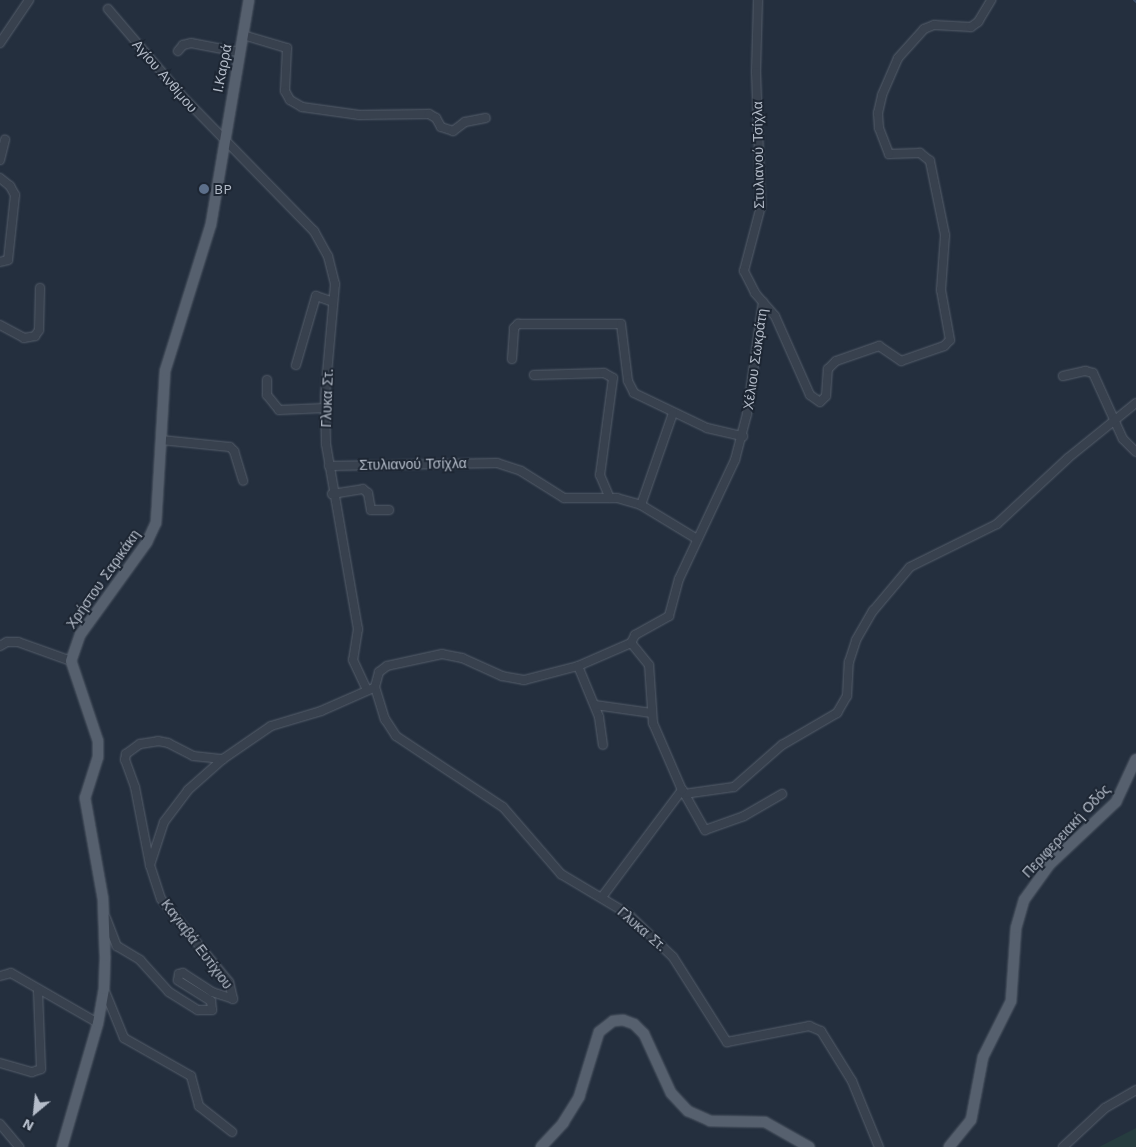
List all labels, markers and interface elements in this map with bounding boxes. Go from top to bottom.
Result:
street label: Αγίου Ανθίμου [129,36,201,116]
street label: Ι.Καρρά [209,42,235,94]
street label: Στυλιανού Τσίχλα [749,101,767,209]
place label: BP [214,181,232,197]
marker: BP [198,183,210,195]
street label: Χέλιου Σωκράτη [740,307,770,411]
street label: Γλυκα Στ. [318,368,336,428]
street label: Στυλιανού Τσίχλα [359,455,467,473]
street label: Χρήστου Σαρικάκη [63,526,143,632]
street label: Περιφερειακή Οδός [1019,781,1113,881]
street label: Καγιαβά Ευτίχιου [158,896,236,992]
street label: Γλυκα Στ. [614,903,670,955]
north arrow [10,1087,60,1137]
text: N [20,1116,36,1135]

